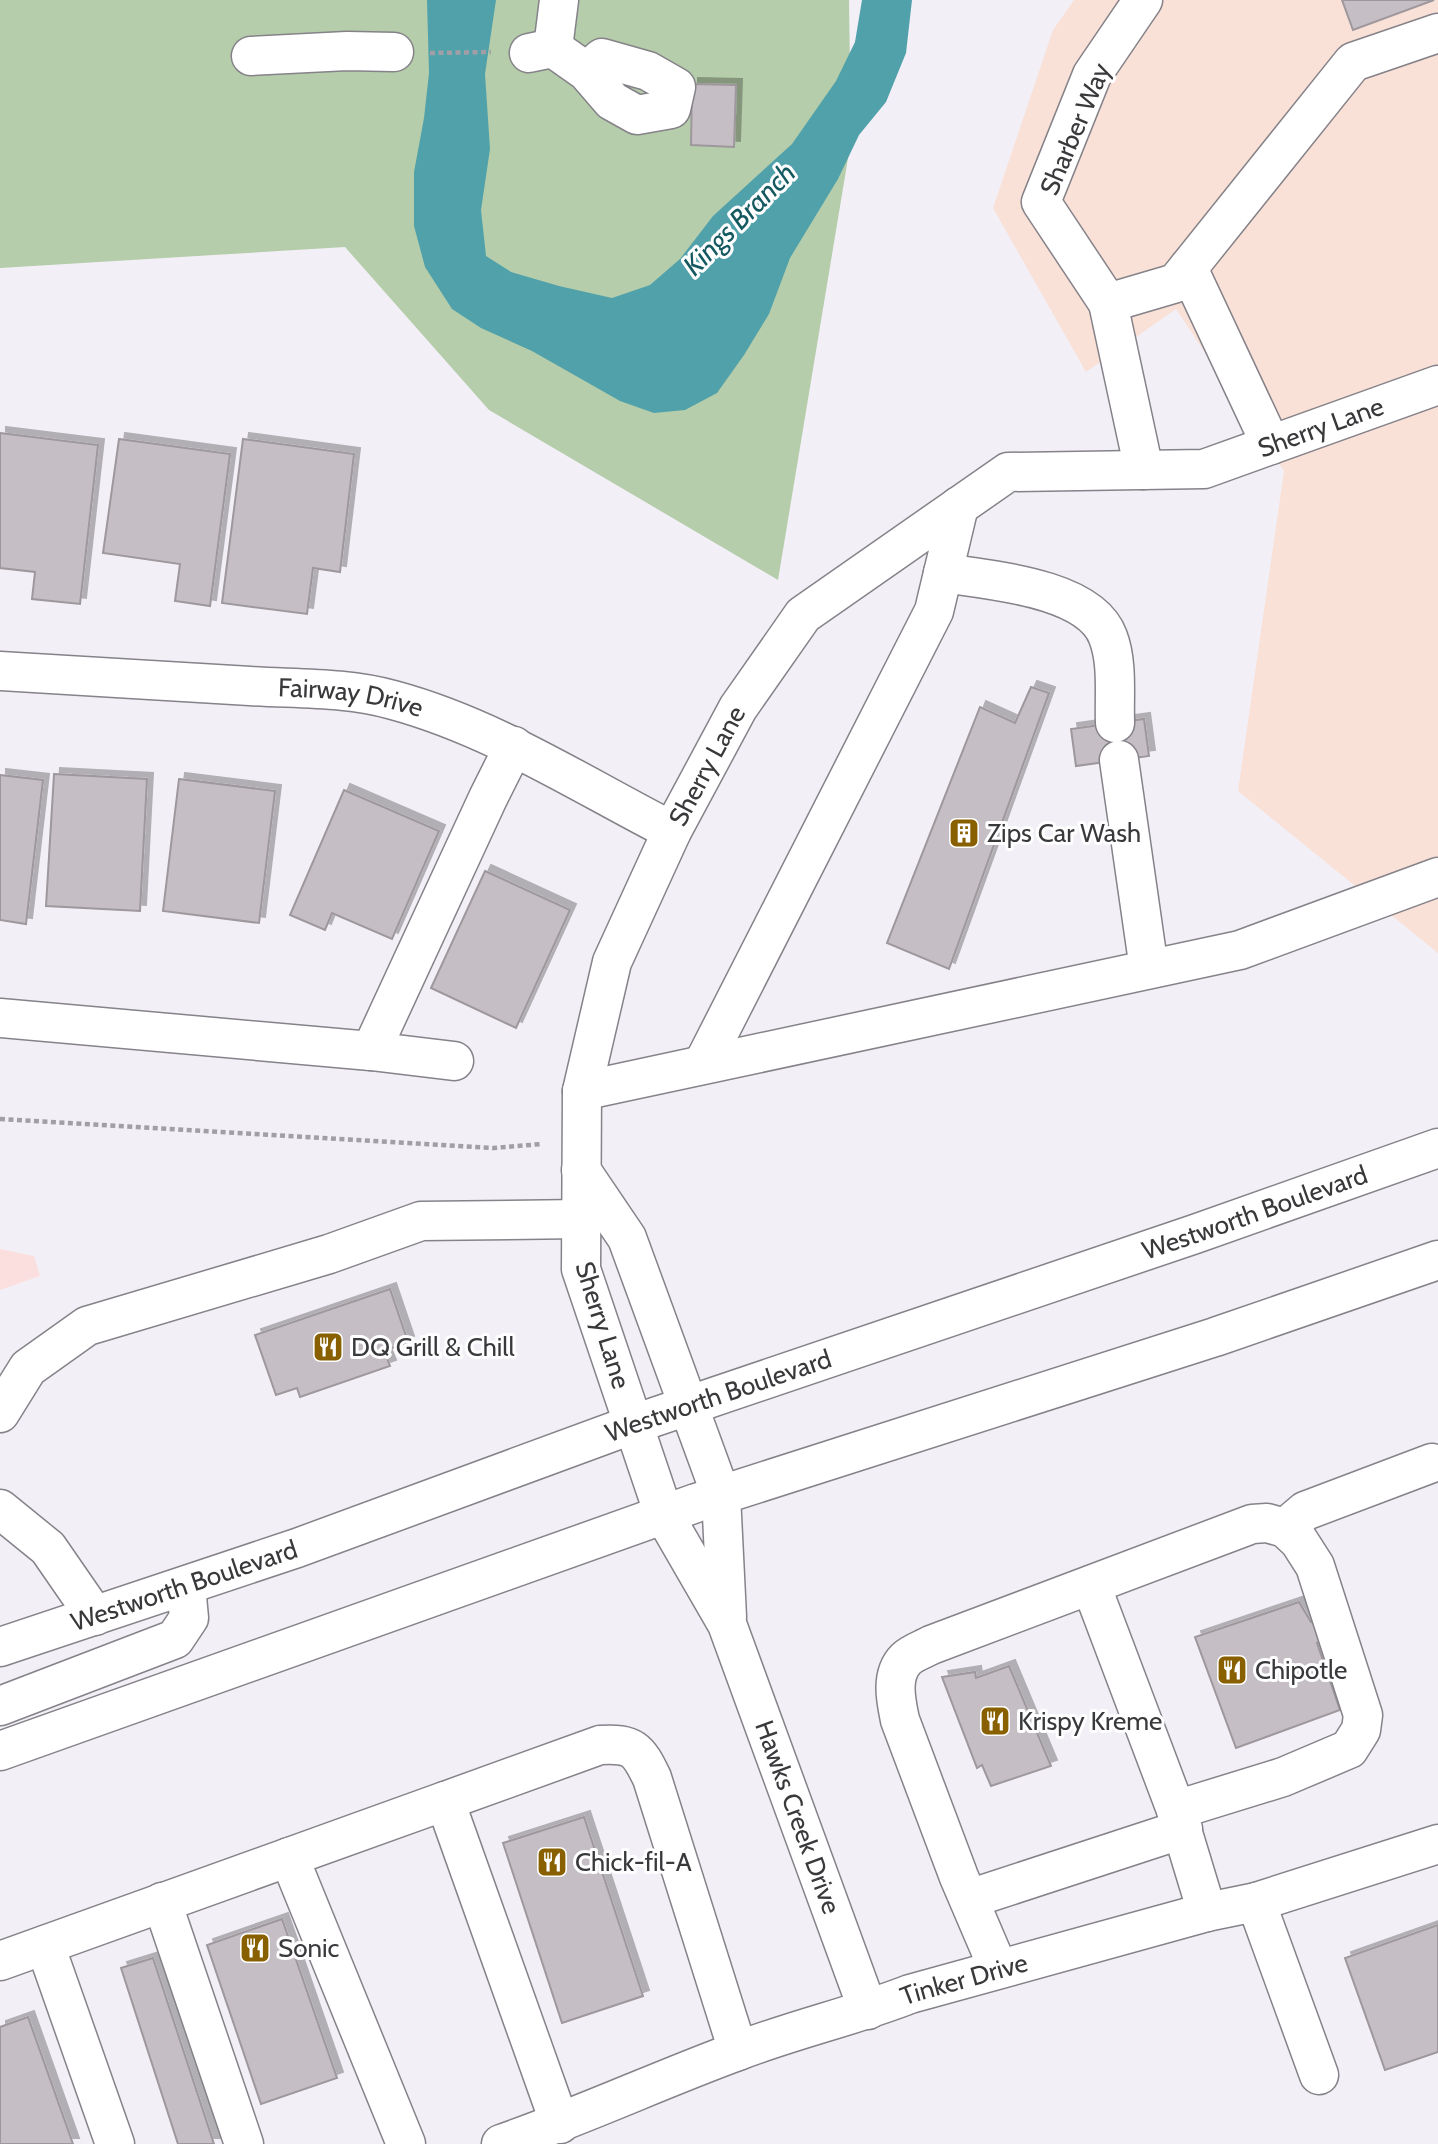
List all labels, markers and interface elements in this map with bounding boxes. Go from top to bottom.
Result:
street label: Sharber Way [1033,58,1117,200]
water label: Kings Branch [676,156,802,282]
street label: Sherry Lane [1254,390,1388,464]
street label: Fairway Drive [277,671,427,724]
street label: Sherry Lane [662,700,752,831]
building icon: Zips Car Wash [947,816,981,850]
place label: Zips Car Wash [987,817,1141,849]
street label: Westworth Boulevard [1138,1158,1372,1267]
street label: Sherry Lane [569,1258,637,1392]
restaurant icon: DQ Grill & Chill [311,1330,345,1364]
place label: DQ Grill & Chill [351,1331,515,1363]
street label: Westworth Boulevard [601,1342,835,1449]
street label: Westworth Boulevard [67,1533,301,1638]
restaurant icon: Chipotle [1215,1653,1249,1687]
place label: Chipotle [1255,1654,1347,1686]
restaurant icon: Krispy Kreme [978,1704,1012,1738]
place label: Krispy Kreme [1018,1705,1162,1737]
street label: Hawks Creek Drive [748,1716,848,1918]
restaurant icon: Chick-fil-A [535,1845,569,1879]
place label: Chick-fil-A [575,1846,692,1878]
restaurant icon: Sonic [238,1931,272,1965]
place label: Sonic [278,1932,340,1964]
street label: Tinker Drive [896,1946,1031,2012]

